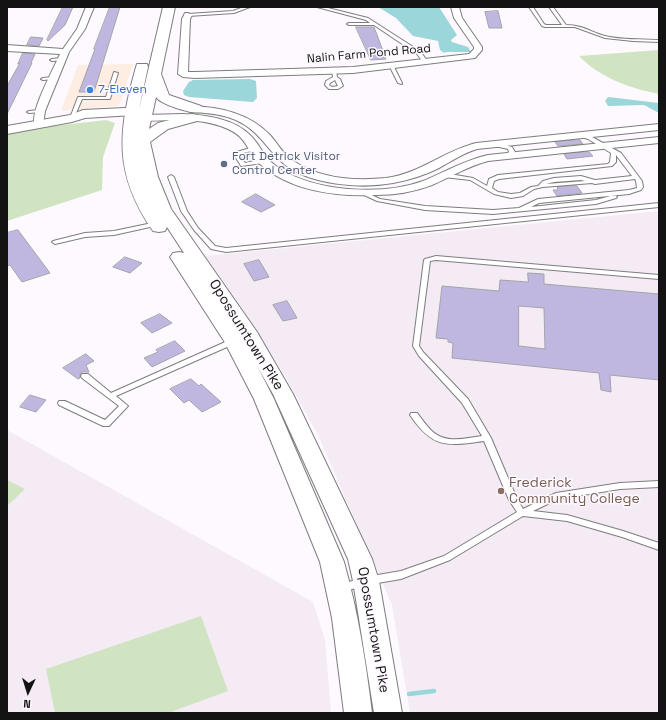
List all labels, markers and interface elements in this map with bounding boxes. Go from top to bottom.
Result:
street label: Nalin Farm Pond Road [306,41,432,67]
place label: 7-Eleven [98,83,147,97]
marker: 7-Eleven [85,85,95,95]
place label: Fort Detrick Visitor Control Center [232,150,340,178]
marker: Fort Detrick Visitor Control Center [219,159,229,169]
street label: Opossumtown Pike [205,276,287,394]
place label: Frederick Community College [509,475,640,508]
marker: Frederick Community College [496,486,506,496]
street label: Opossumtown Pike [354,566,392,694]
north arrow [8,672,48,712]
text: N [23,697,31,711]

